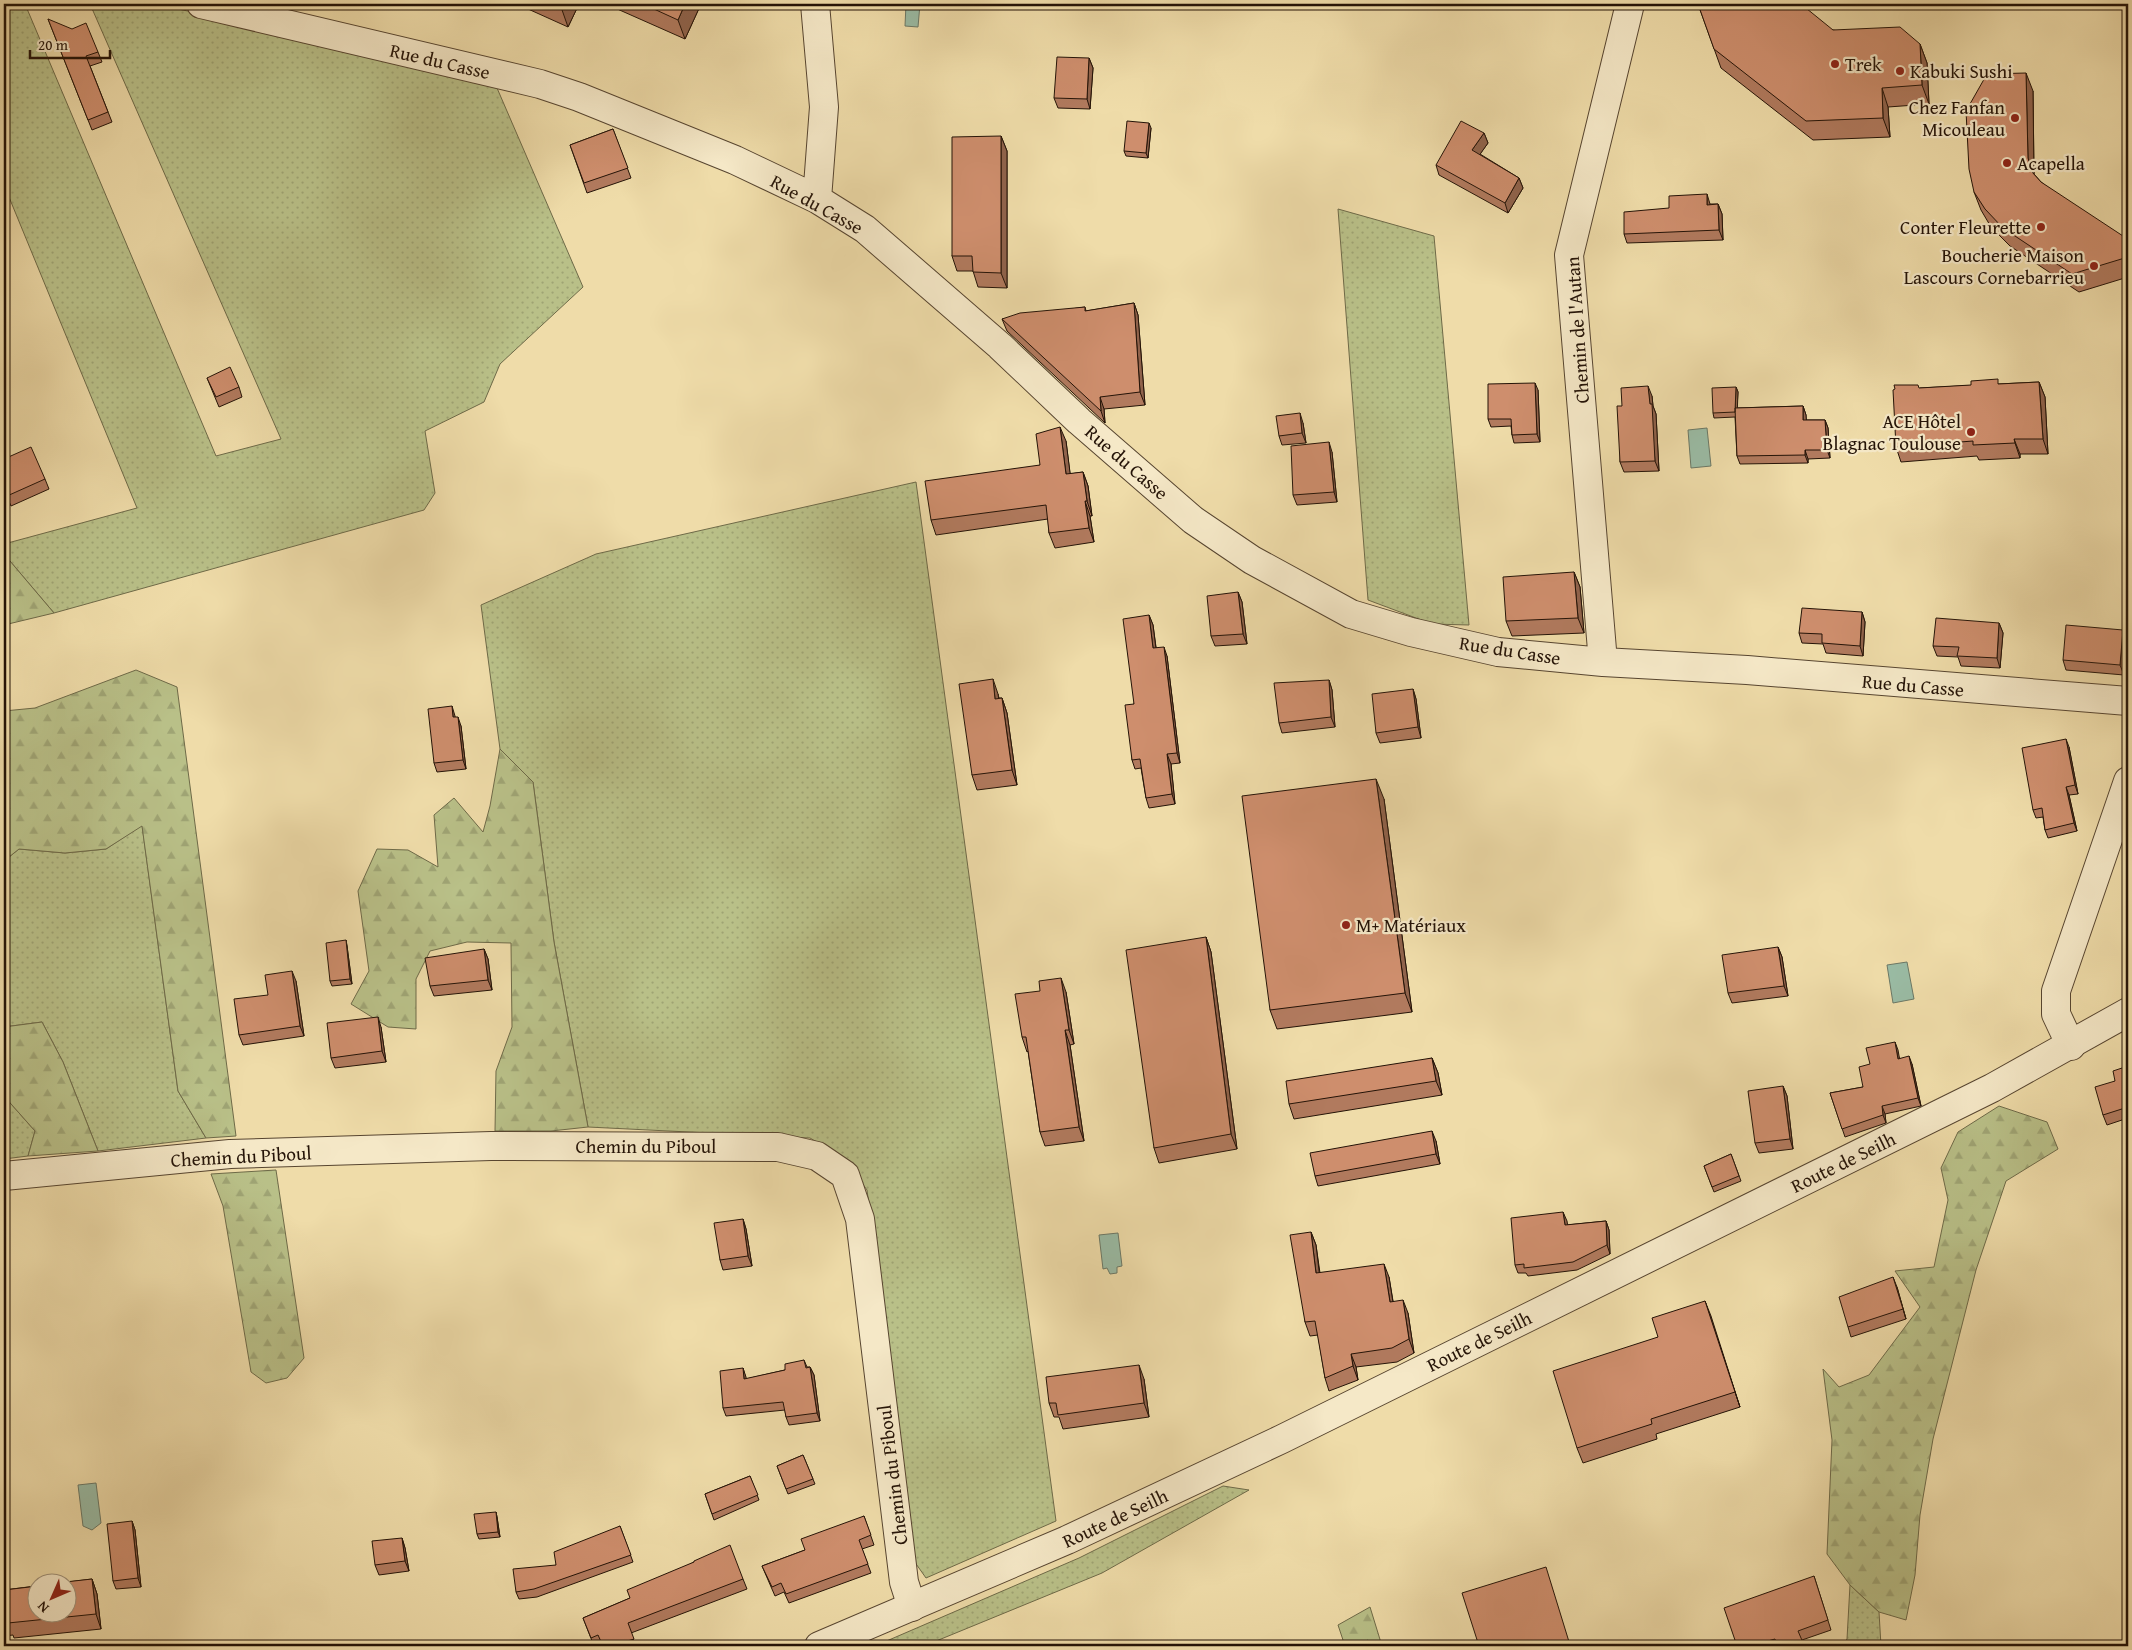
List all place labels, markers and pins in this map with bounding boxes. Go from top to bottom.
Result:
place label: Trek [1845,50,1882,78]
place label: Kabuki Sushi [1910,57,2013,85]
marker: Trek [1829,58,1841,70]
marker: Kabuki Sushi [1894,65,1906,77]
place label: Chez Fanfan Micouleau [1909,93,2006,143]
marker: Chez Fanfan Micouleau [2009,112,2021,124]
place label: Acapella [2017,149,2085,177]
marker: Acapella [2001,157,2013,169]
place label: Conter Fleurette [1900,213,2031,241]
marker: Conter Fleurette [2035,221,2047,233]
place label: Boucherie Maison Lascours Cornebarrieu [1904,241,2085,291]
marker: Boucherie Maison Lascours Cornebarrieu [2088,260,2100,272]
place label: ACE Hôtel Blagnac Toulouse [1823,407,1961,457]
marker: ACE Hôtel Blagnac Toulouse [1965,426,1977,438]
place label: M+ Matériaux [1356,911,1466,939]
marker: M+ Matériaux [1340,919,1352,931]

